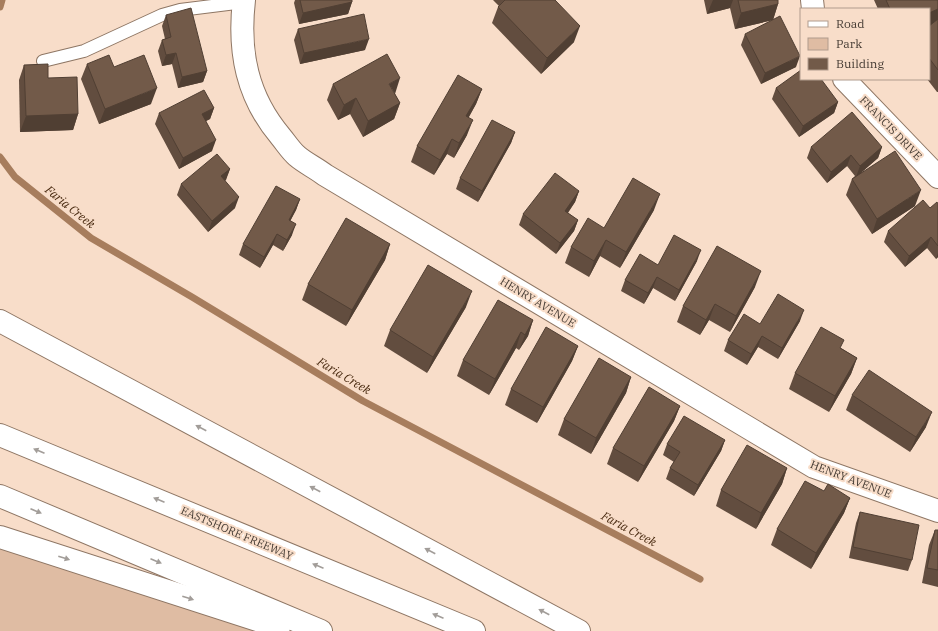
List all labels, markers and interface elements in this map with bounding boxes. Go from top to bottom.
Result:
legend [800,8,930,80]
text: Road [836,16,865,31]
text: Park [836,36,862,51]
text: Building [836,56,884,71]
street label: FRANCIS DRIVE [857,93,925,163]
water label: Faria Creek [41,181,99,232]
street label: HENRY AVENUE [498,274,578,330]
water label: Faria Creek [314,353,374,398]
one-way arrow [195,425,206,431]
one-way arrow [32,447,44,453]
street label: HENRY AVENUE [808,457,894,501]
one-way arrow [310,486,321,493]
one-way arrow [152,497,164,503]
street label: EASTSHORE FREEWAY [179,503,295,563]
water label: Faria Creek [598,507,660,550]
one-way arrow [30,508,41,514]
one-way arrow [424,547,436,554]
one-way arrow [58,555,70,561]
one-way arrow [150,559,162,565]
one-way arrow [311,563,323,569]
one-way arrow [182,595,194,601]
one-way arrow [538,609,550,616]
one-way arrow [432,613,443,619]

